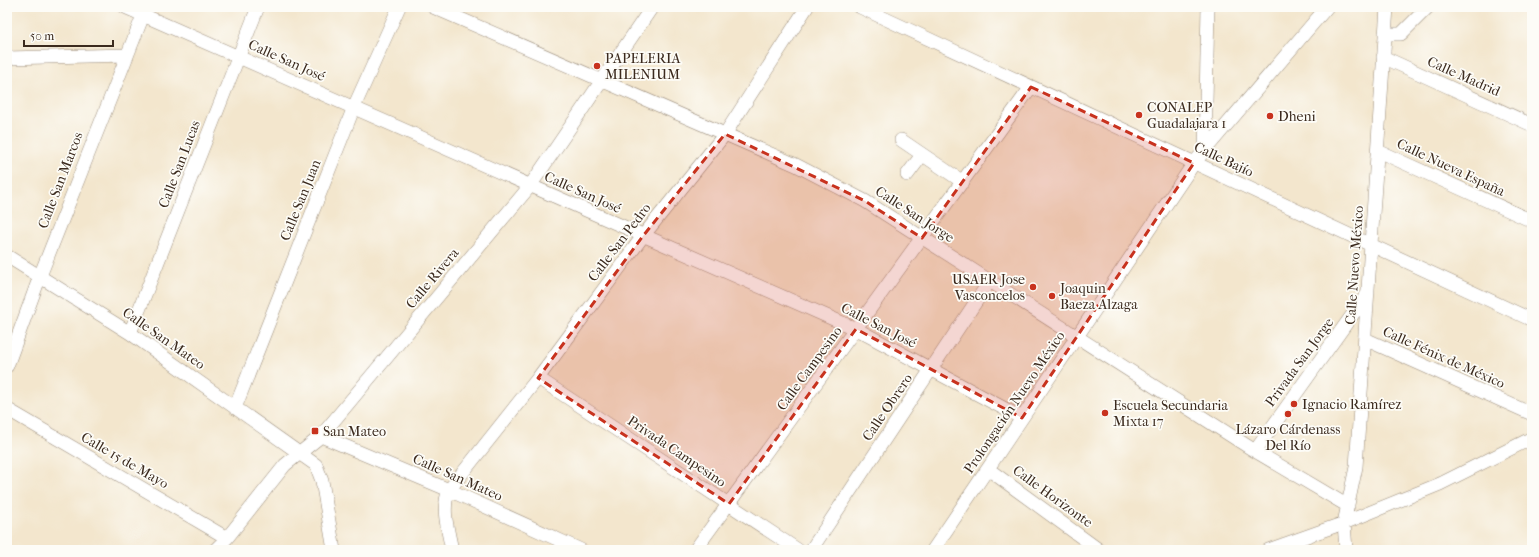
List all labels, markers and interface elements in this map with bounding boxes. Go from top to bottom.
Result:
scale bar [24,22,113,48]
text: 50 m [30,29,54,43]
street label: Calle San José [246,36,328,85]
place label: PAPELERIA MILENIUM [605,50,682,83]
street label: Calle Madrid [1425,53,1503,100]
marker: PAPELERIA MILENIUM [592,61,602,71]
place label: CONALEP Guadalajara 1 [1147,99,1226,132]
place label: Dheni [1278,108,1316,125]
marker: CONALEP Guadalajara 1 [1134,110,1144,120]
marker: Dheni [1265,111,1275,121]
street label: Calle San Lucas [155,118,204,210]
street label: Calle San Marcos [34,130,87,231]
street label: Calle Nueva España [1394,135,1508,200]
street label: Calle Bajío [1191,138,1256,181]
street label: Calle San Juan [277,157,324,243]
street label: Calle San José [542,168,624,217]
street label: Calle San Jorge [872,183,957,246]
street label: Calle San Pedro [584,200,654,285]
street label: Calle Nuevo México [1342,205,1367,325]
street label: Calle Rivera [402,244,463,312]
place label: USAER Jose Vasconcelos [952,271,1025,304]
place label: Joaquin Baeza Alzaga [1059,280,1138,313]
marker: USAER Jose Vasconcelos [1028,282,1038,292]
marker: Joaquin Baeza Alzaga [1047,291,1057,301]
street label: Calle San José [838,299,919,352]
street label: Calle San Mateo [119,304,208,373]
street label: Privada San Jorge [1261,314,1337,410]
street label: Calle Campesino [773,323,846,414]
street label: Calle Fénix de México [1380,323,1508,392]
street label: Prolongación Nuevo México [960,328,1069,477]
street label: Calle Obrero [859,370,916,444]
place label: Ignacio Ramírez [1302,396,1401,413]
place label: Escuela Secundaria Mixta 17 [1113,397,1228,430]
marker: Ignacio Ramírez [1289,399,1299,409]
marker: Escuela Secundaria Mixta 17 [1100,408,1110,418]
marker: Lázaro Cárdenass Del Río [1283,409,1293,419]
street label: Privada Campesino [624,412,729,491]
place label: Lázaro Cárdenass Del Río [1236,421,1340,454]
place label: San Mateo [323,423,386,440]
marker: San Mateo [310,426,320,436]
street label: Calle 15 de Mayo [78,428,172,492]
street label: Calle San Mateo [410,450,505,505]
street label: Calle Horizonte [1009,462,1096,531]

